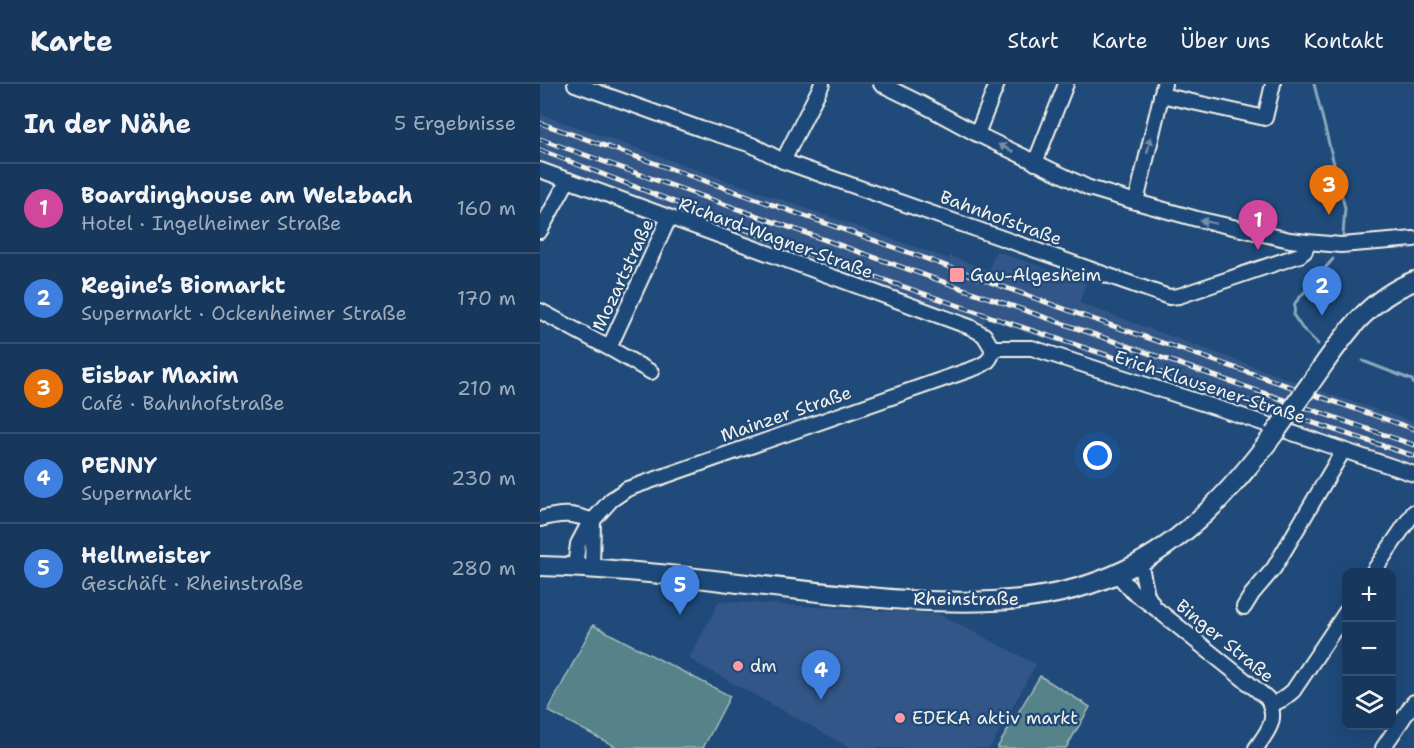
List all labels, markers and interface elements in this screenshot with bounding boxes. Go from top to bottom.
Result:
text: Karte [30,22,113,60]
text: Start [1008,27,1059,55]
text: Karte [1092,27,1148,55]
text: Über uns [1181,27,1271,55]
text: Kontakt [1304,27,1384,55]
text: In der Nähe [24,106,191,141]
text: 5 Ergebnisse [394,110,516,136]
one-way arrow [1145,136,1155,154]
one-way arrow [998,144,1015,153]
pin: 3 [1310,166,1348,215]
text: Boardinghouse am Welzbach [81,181,413,210]
street label: Bahnhofstraße [937,185,1065,251]
street label: Richard-Wagner-Straße [676,192,876,284]
text: 1 [39,195,48,221]
text: 160 m [457,195,516,221]
pin: 1 [1238,200,1278,250]
text: Hotel · Ingelheimer Straße [81,210,341,236]
street label: Mozartstraße [586,215,660,335]
one-way arrow [1199,216,1218,226]
place label: Gau-Algesheim [970,263,1101,287]
marker: Gau-Algesheim [948,266,966,284]
pin: 2 [1302,266,1342,316]
text: Regine‘s Biomarkt [81,271,285,300]
text: 2 [37,285,51,311]
text: 170 m [457,285,516,311]
text: Supermarkt · Ockenheimer Straße [81,300,407,326]
street label: Erich-Klausener-Straße [1111,345,1309,429]
text: Eisbar Maxim [81,361,239,390]
text: 3 [37,375,51,401]
text: 210 m [457,375,516,401]
street label: Mainzer Straße [717,380,855,448]
text: Café · Bahnhofstraße [81,390,285,416]
your location [1083,441,1112,470]
text: PENNY [81,451,157,480]
text: 4 [37,465,51,491]
text: 230 m [451,465,516,491]
text: Supermarkt [81,480,192,506]
text: Hellmeister [81,541,211,570]
text: 5 [37,555,50,581]
text: 280 m [451,555,516,581]
pin: 5 [660,566,700,615]
map controls [1342,568,1396,730]
button: + [1342,568,1396,622]
text: Geschäft · Rheinstraße [81,570,304,596]
street label: Rheinstraße [913,587,1019,611]
street label: Binger Straße [1171,594,1279,688]
button: − [1342,622,1396,676]
pin: 4 [802,650,840,700]
place label: dm [750,654,777,678]
marker: dm [731,659,745,673]
button: layers [1342,676,1396,730]
place label: EDEKA aktiv markt [912,706,1078,730]
marker: EDEKA aktiv markt [893,711,907,725]

